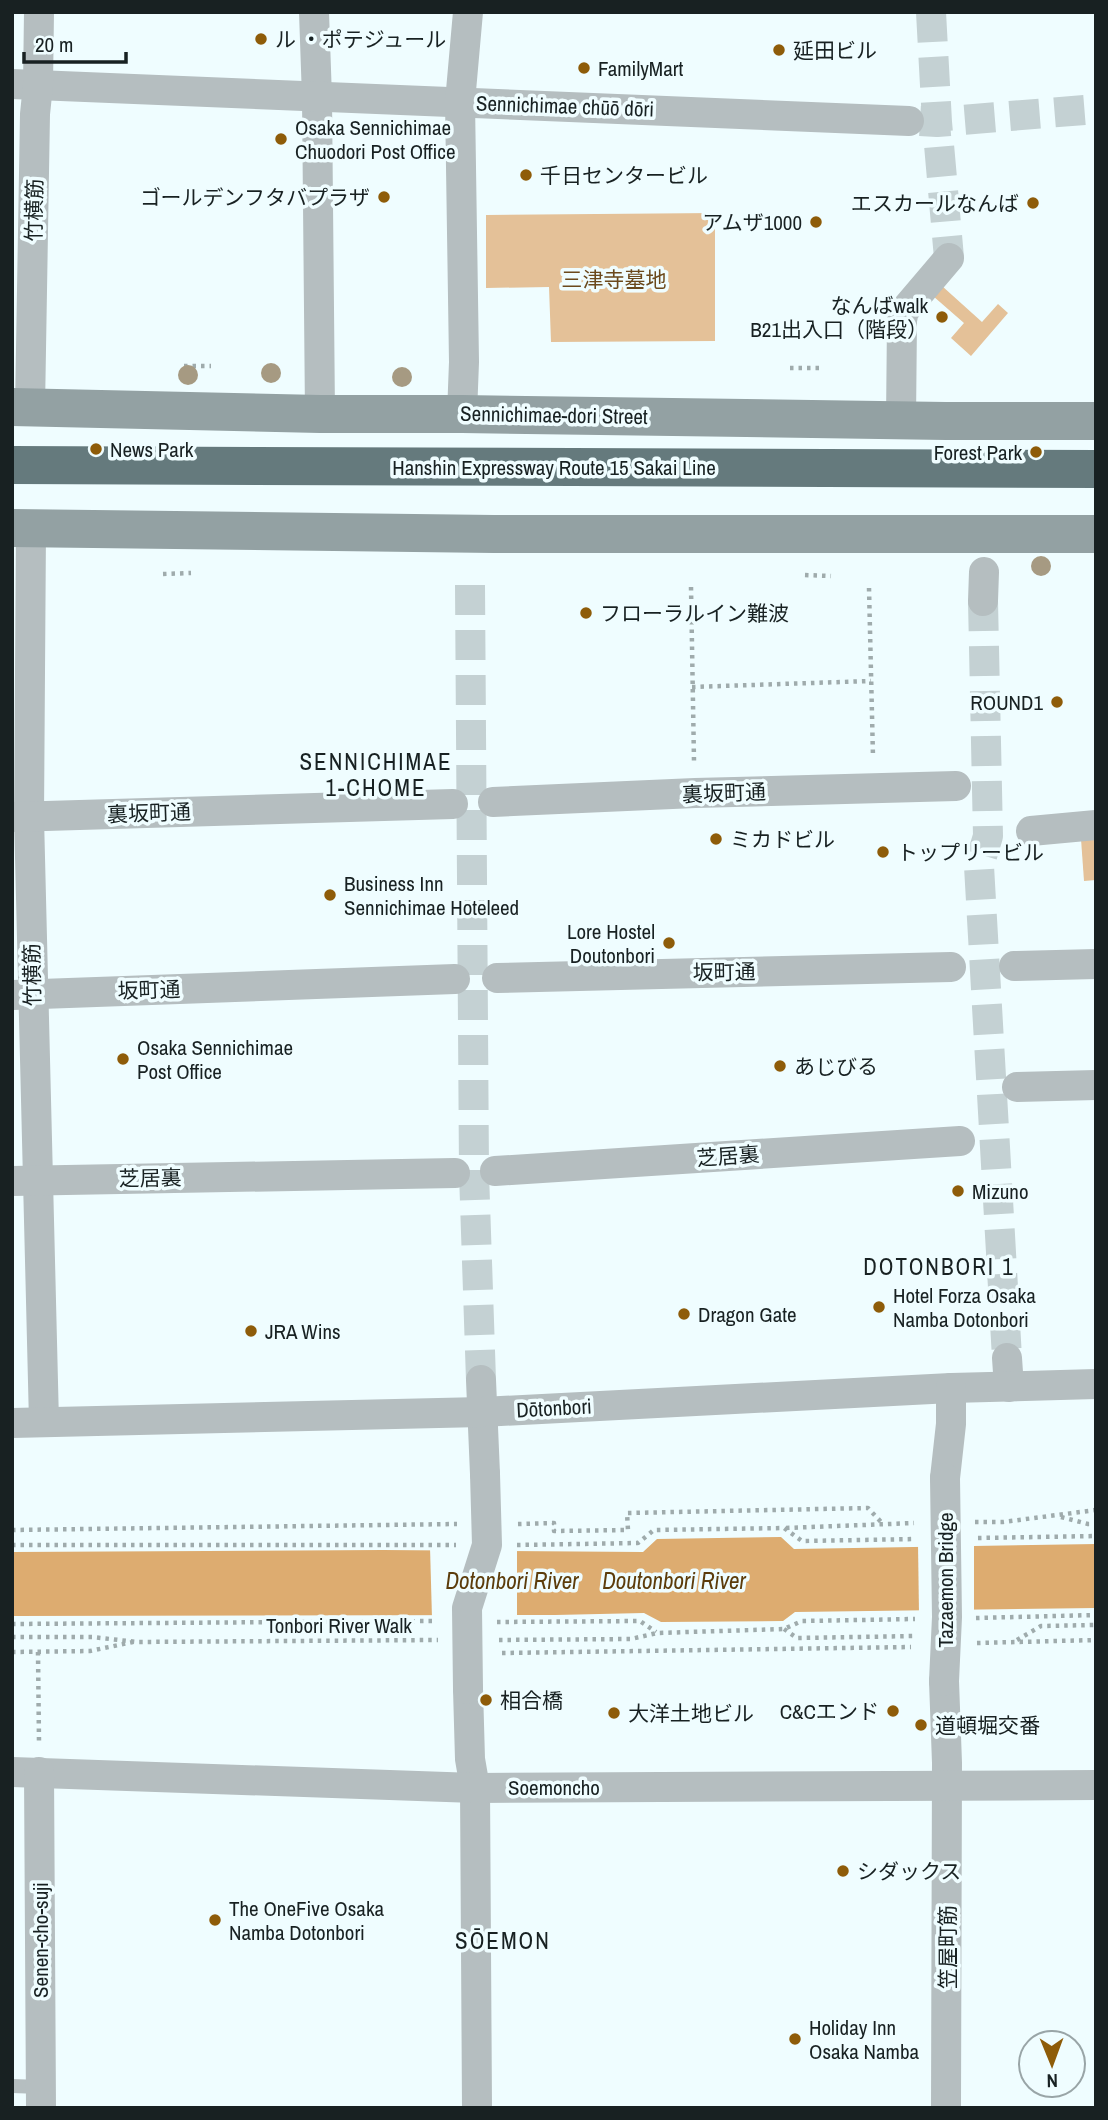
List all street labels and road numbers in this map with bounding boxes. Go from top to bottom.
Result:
street label: Sennichimae chūō dōri [476,88,654,124]
street label: 竹横筋 [19,178,49,242]
street label: Sennichimae-dori Street [460,399,648,431]
street label: Hanshin Expressway Route 15 Sakai Line [392,453,716,482]
street label: 裏坂町通 [682,777,766,809]
street label: 裏坂町通 [107,797,191,829]
street label: 竹横筋 [17,943,47,1007]
street label: 坂町通 [692,957,756,987]
street label: 坂町通 [117,974,181,1006]
street label: 芝居裏 [696,1139,760,1173]
street label: 芝居裏 [118,1163,182,1193]
street label: Dōtonbori [515,1392,593,1424]
street label: Tazaemon Bridge [931,1512,960,1648]
street label: Tonbori River Walk [266,1611,412,1640]
street label: Soemoncho [508,1773,600,1802]
street label: Senen-cho-suji [26,1882,55,1998]
street label: 笠屋町筋 [933,1905,962,1989]

